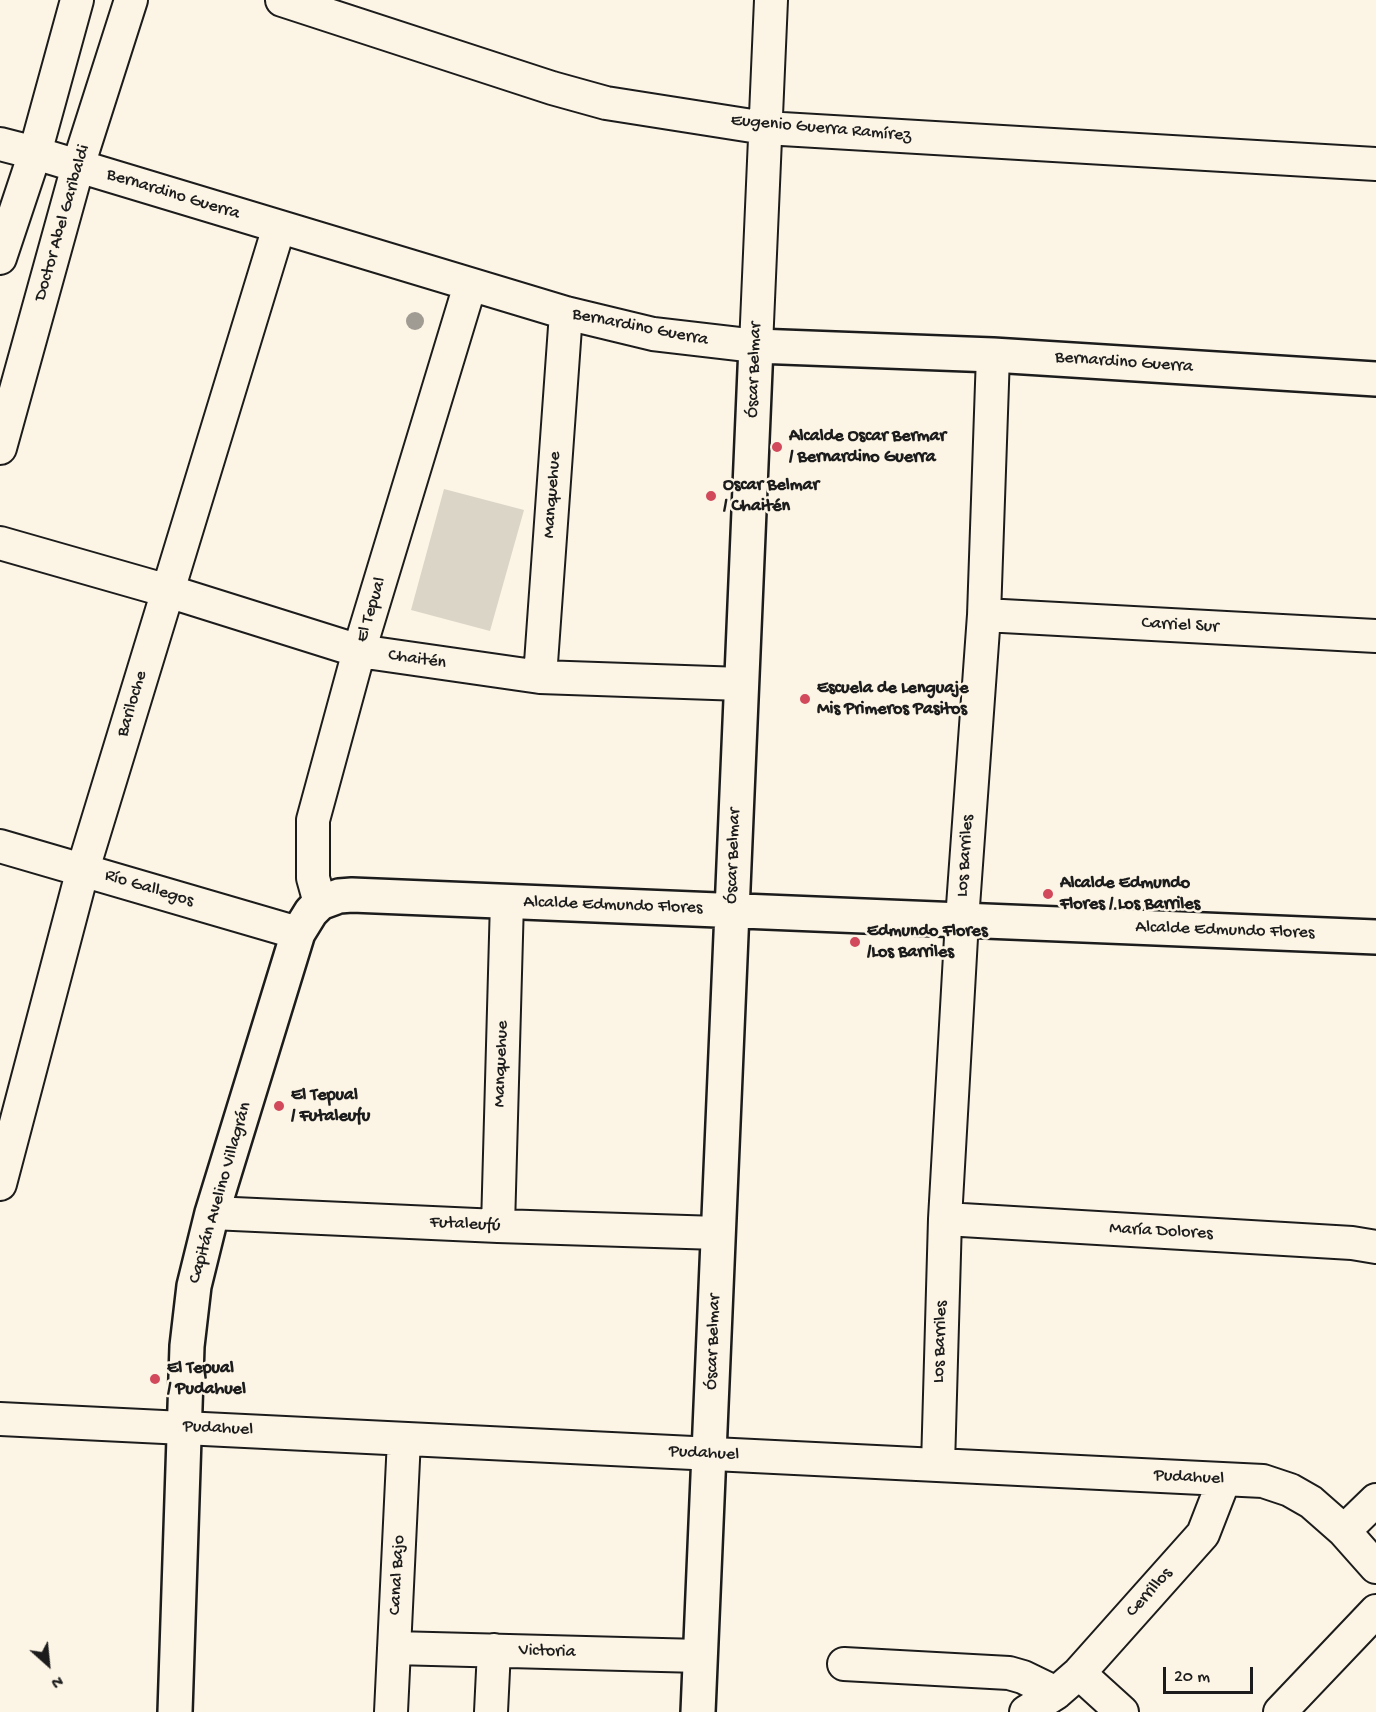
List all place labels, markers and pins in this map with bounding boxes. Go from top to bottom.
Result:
place label: Alcalde Oscar Bermar / Bernardino Guerra [789,426,946,468]
marker: Alcalde Oscar Bermar / Bernardino Guerra [770,440,784,454]
place label: Oscar Belmar / Chaitén [723,475,819,518]
marker: Oscar Belmar / Chaitén [704,489,718,503]
place label: Escuela de Lenguaje Mis Primeros Pasitos [817,678,969,720]
marker: Escuela de Lenguaje Mis Primeros Pasitos [798,692,812,706]
place label: Alcalde Edmundo Flores / Los Barriles [1060,873,1200,916]
marker: Alcalde Edmundo Flores / Los Barriles [1041,887,1055,901]
place label: Edmundo Flores /Los Barriles [867,921,988,964]
marker: Edmundo Flores /Los Barriles [848,935,862,949]
place label: El Tepual / Futaleufu [291,1085,370,1128]
marker: El Tepual / Futaleufu [272,1099,286,1113]
place label: El Tepual / Pudahuel [167,1358,246,1400]
marker: El Tepual / Pudahuel [148,1372,162,1386]

